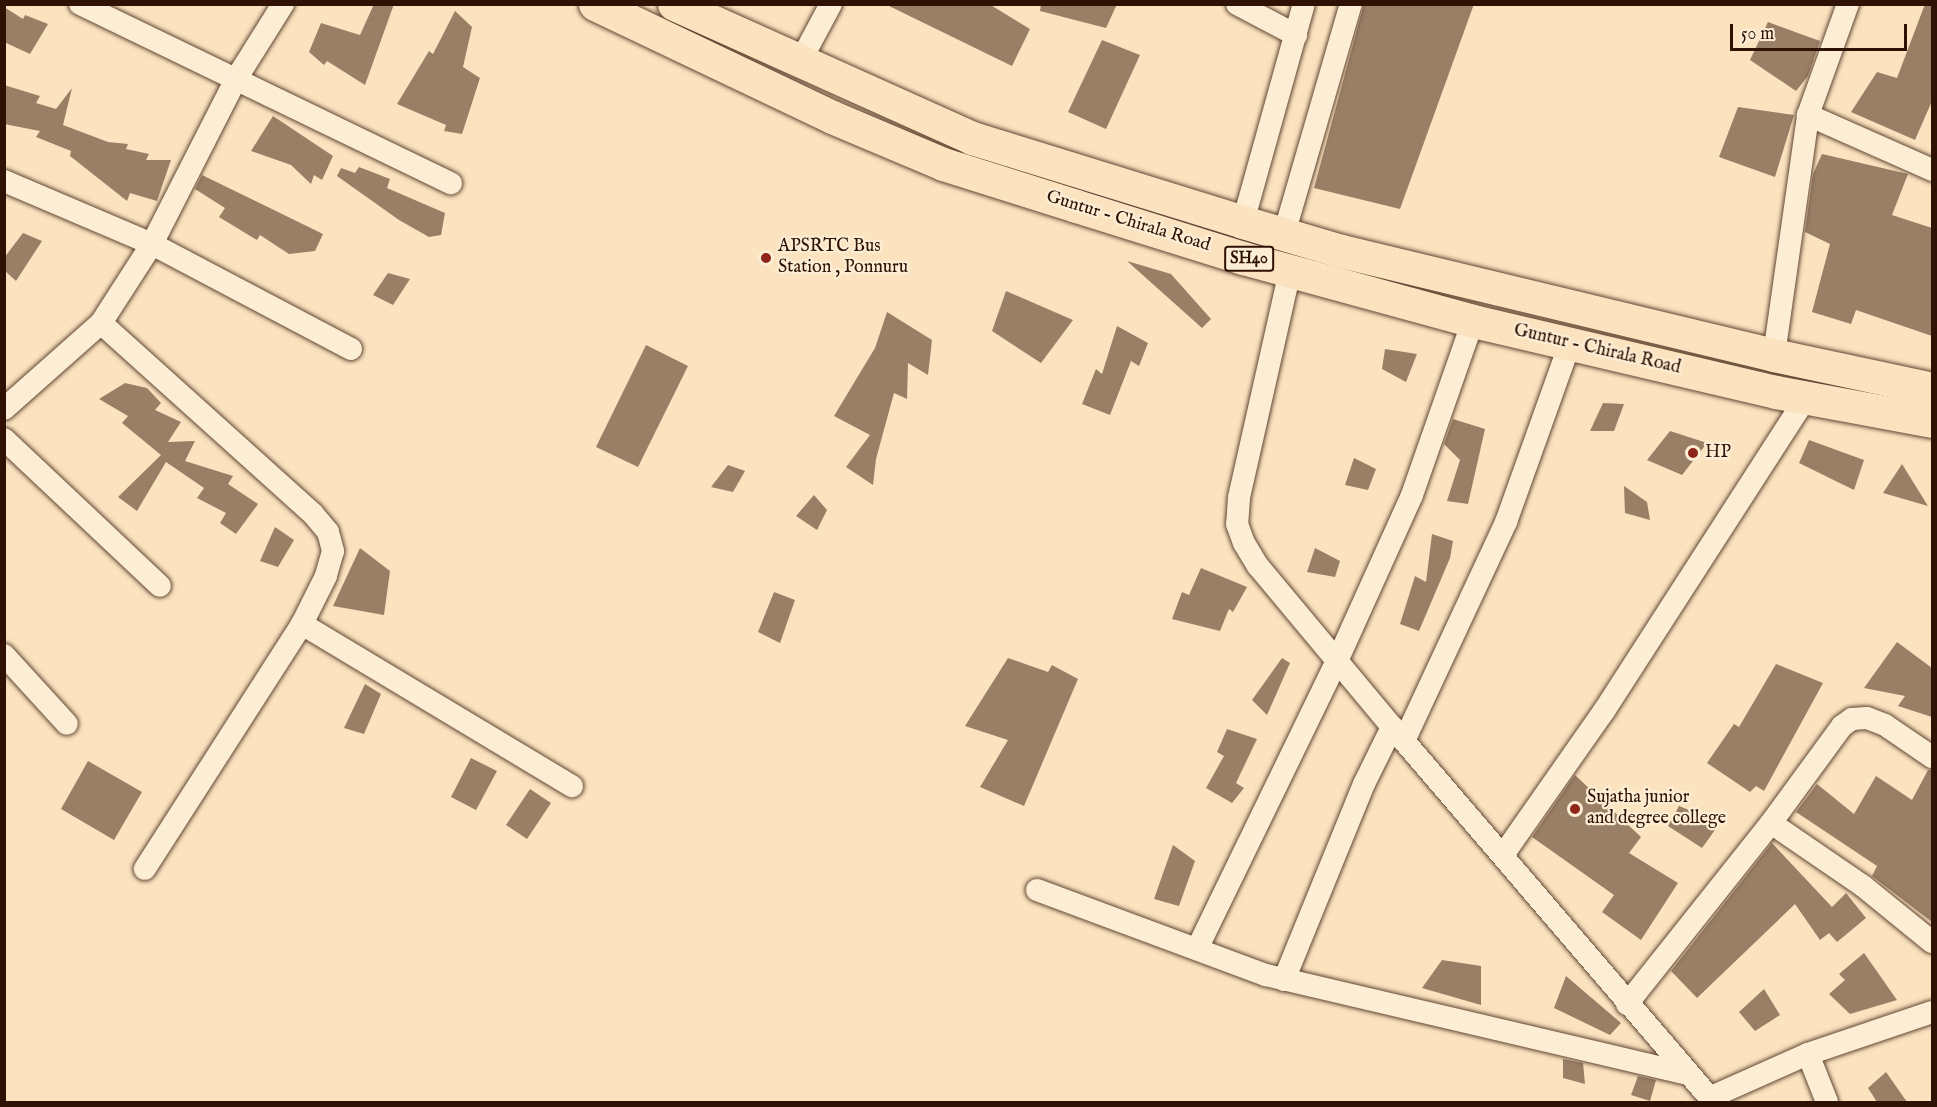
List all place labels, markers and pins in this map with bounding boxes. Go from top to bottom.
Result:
place label: APSRTC Bus Station , Ponnuru [778,237,908,280]
marker: APSRTC Bus Station , Ponnuru [759,251,773,265]
place label: HP [1705,442,1731,464]
marker: HP [1686,446,1700,460]
place label: Sujatha junior and degree college [1587,788,1726,830]
marker: Sujatha junior and degree college [1568,802,1582,816]

